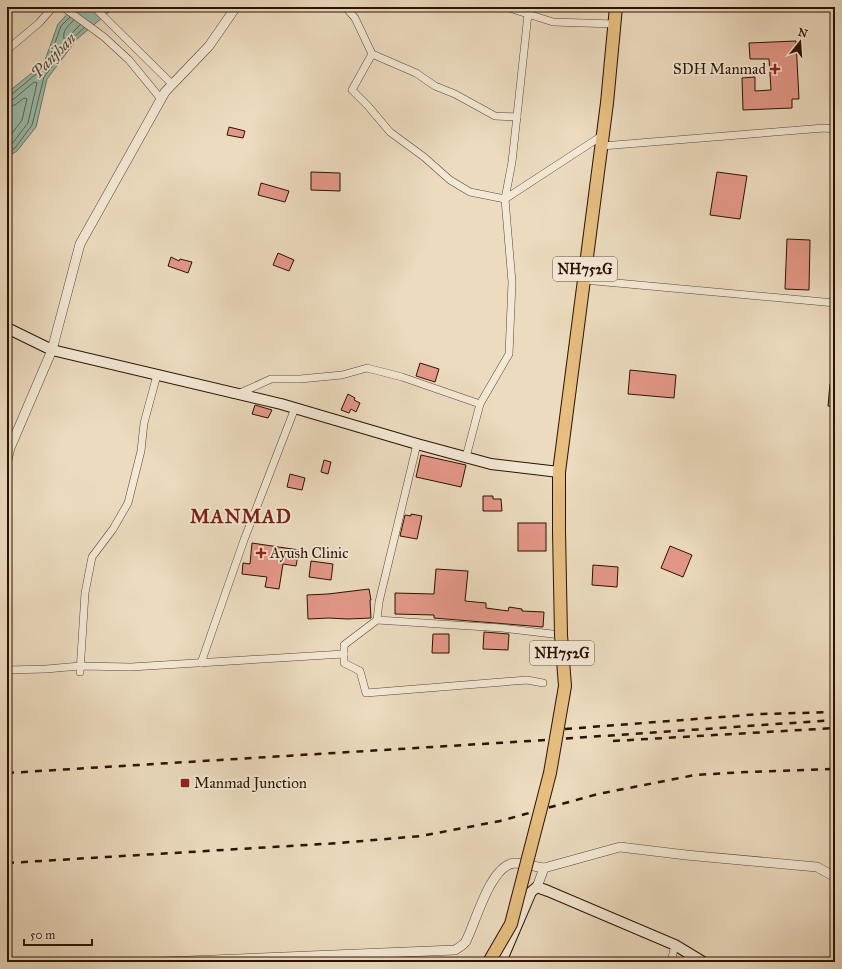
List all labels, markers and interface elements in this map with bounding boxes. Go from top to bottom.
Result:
north arrow [780,22,820,62]
text: N [796,25,810,41]
water label: Panjhan [27,28,81,83]
place label: SDH Manmad [673,60,766,78]
marker: SDH Manmad [769,63,781,75]
road number: NH752G [553,257,617,281]
district label: MANMAD [190,505,292,528]
place label: Ayush Clinic [269,544,349,562]
marker: Ayush Clinic [255,547,267,559]
road number: NH752G [530,641,594,665]
place label: Manmad Junction [194,774,307,793]
marker: Manmad Junction [179,777,191,789]
scale bar [24,921,92,947]
text: 50 m [30,928,55,942]

